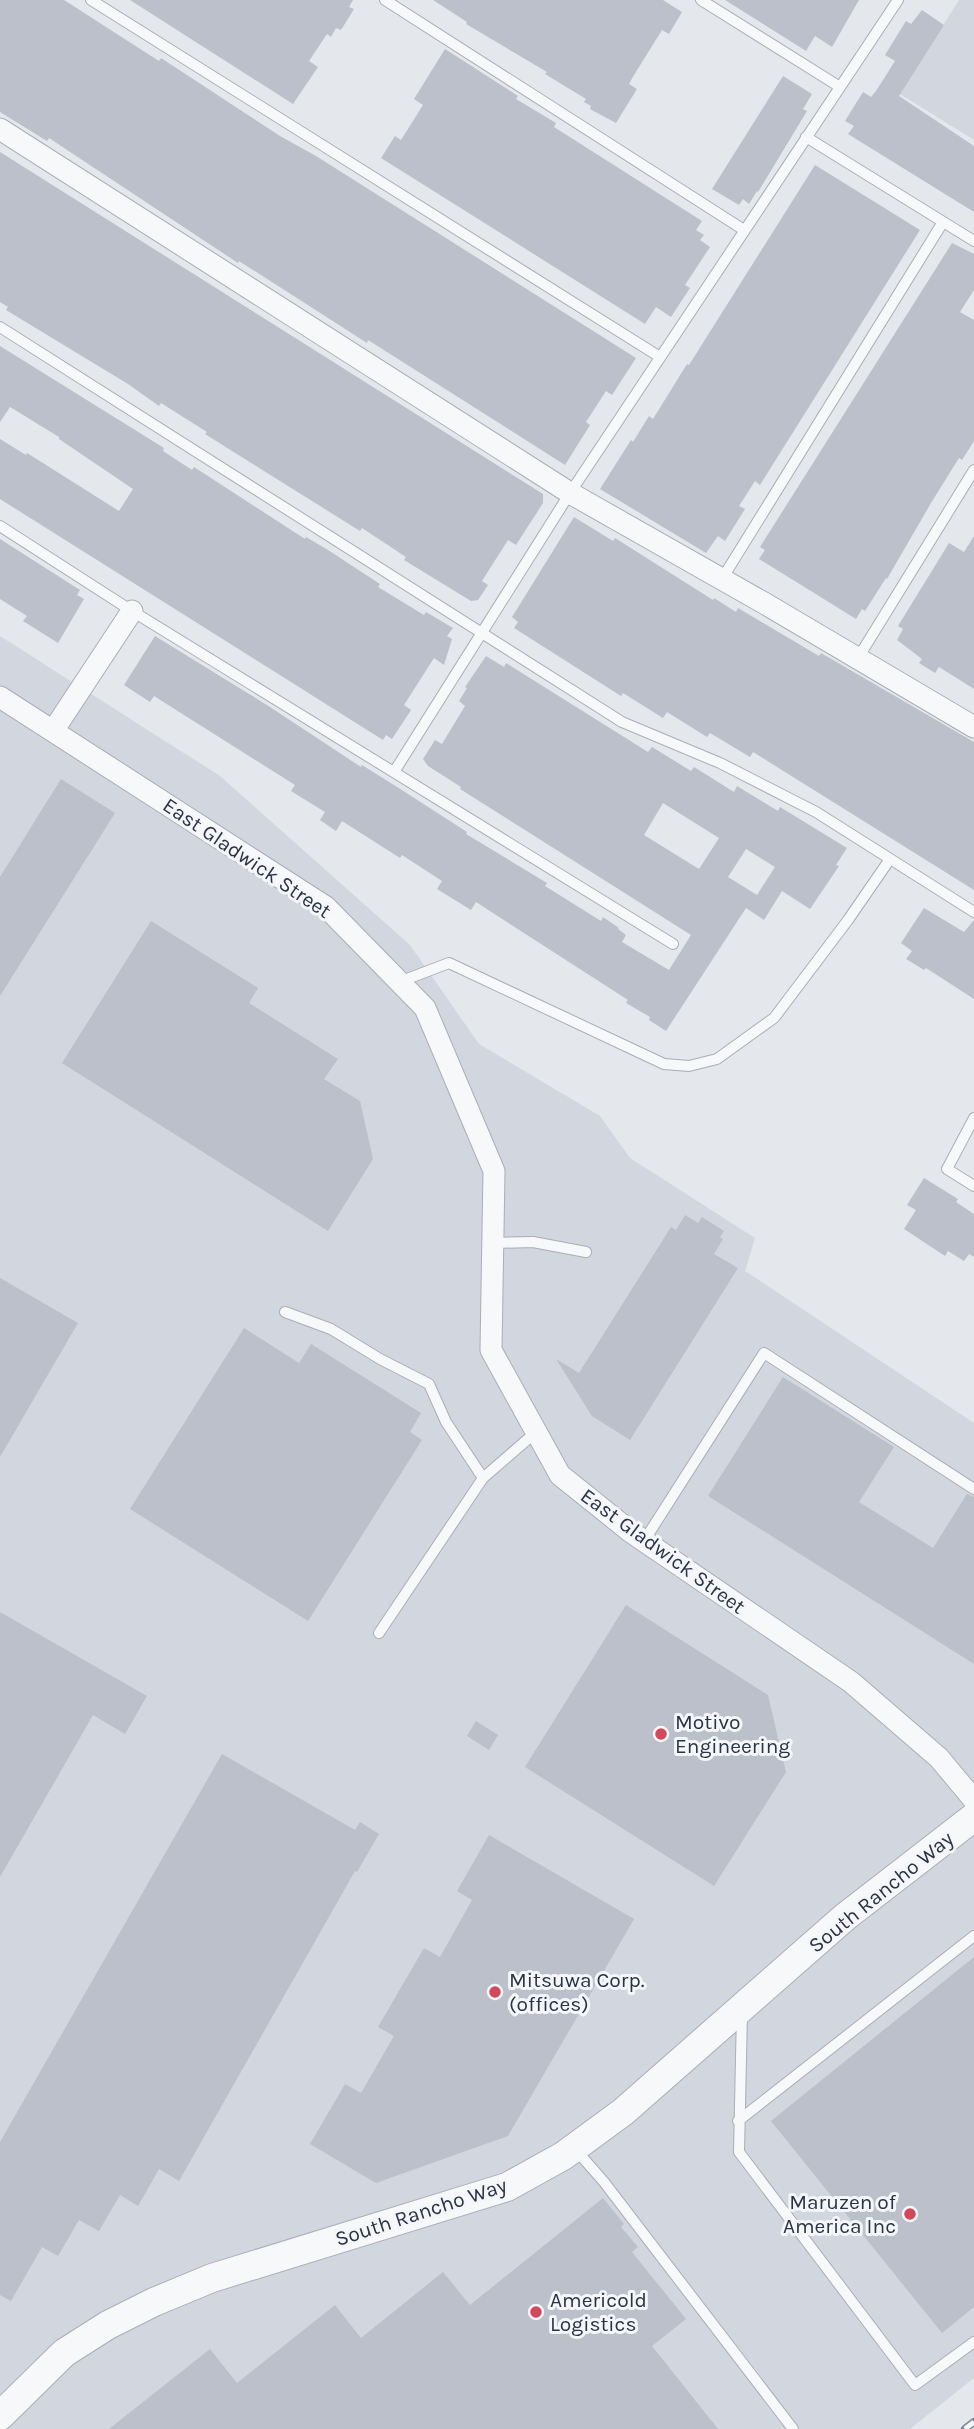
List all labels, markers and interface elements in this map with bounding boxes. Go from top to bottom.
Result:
street label: East Gladwick Street [158,793,336,923]
street label: East Gladwick Street [576,1483,750,1619]
place label: Motivo Engineering [675,1710,790,1758]
marker: Motivo Engineering [653,1726,669,1742]
street label: South Rancho Way [804,1826,958,1958]
place label: Mitsuwa Corp. (offices) [509,1968,645,2016]
marker: Mitsuwa Corp. (offices) [487,1984,503,2000]
street label: South Rancho Way [332,2173,510,2251]
place label: Maruzen of America Inc [783,2190,897,2238]
marker: Maruzen of America Inc [902,2206,918,2222]
place label: Americold Logistics [550,2288,647,2336]
marker: Americold Logistics [528,2304,544,2320]

